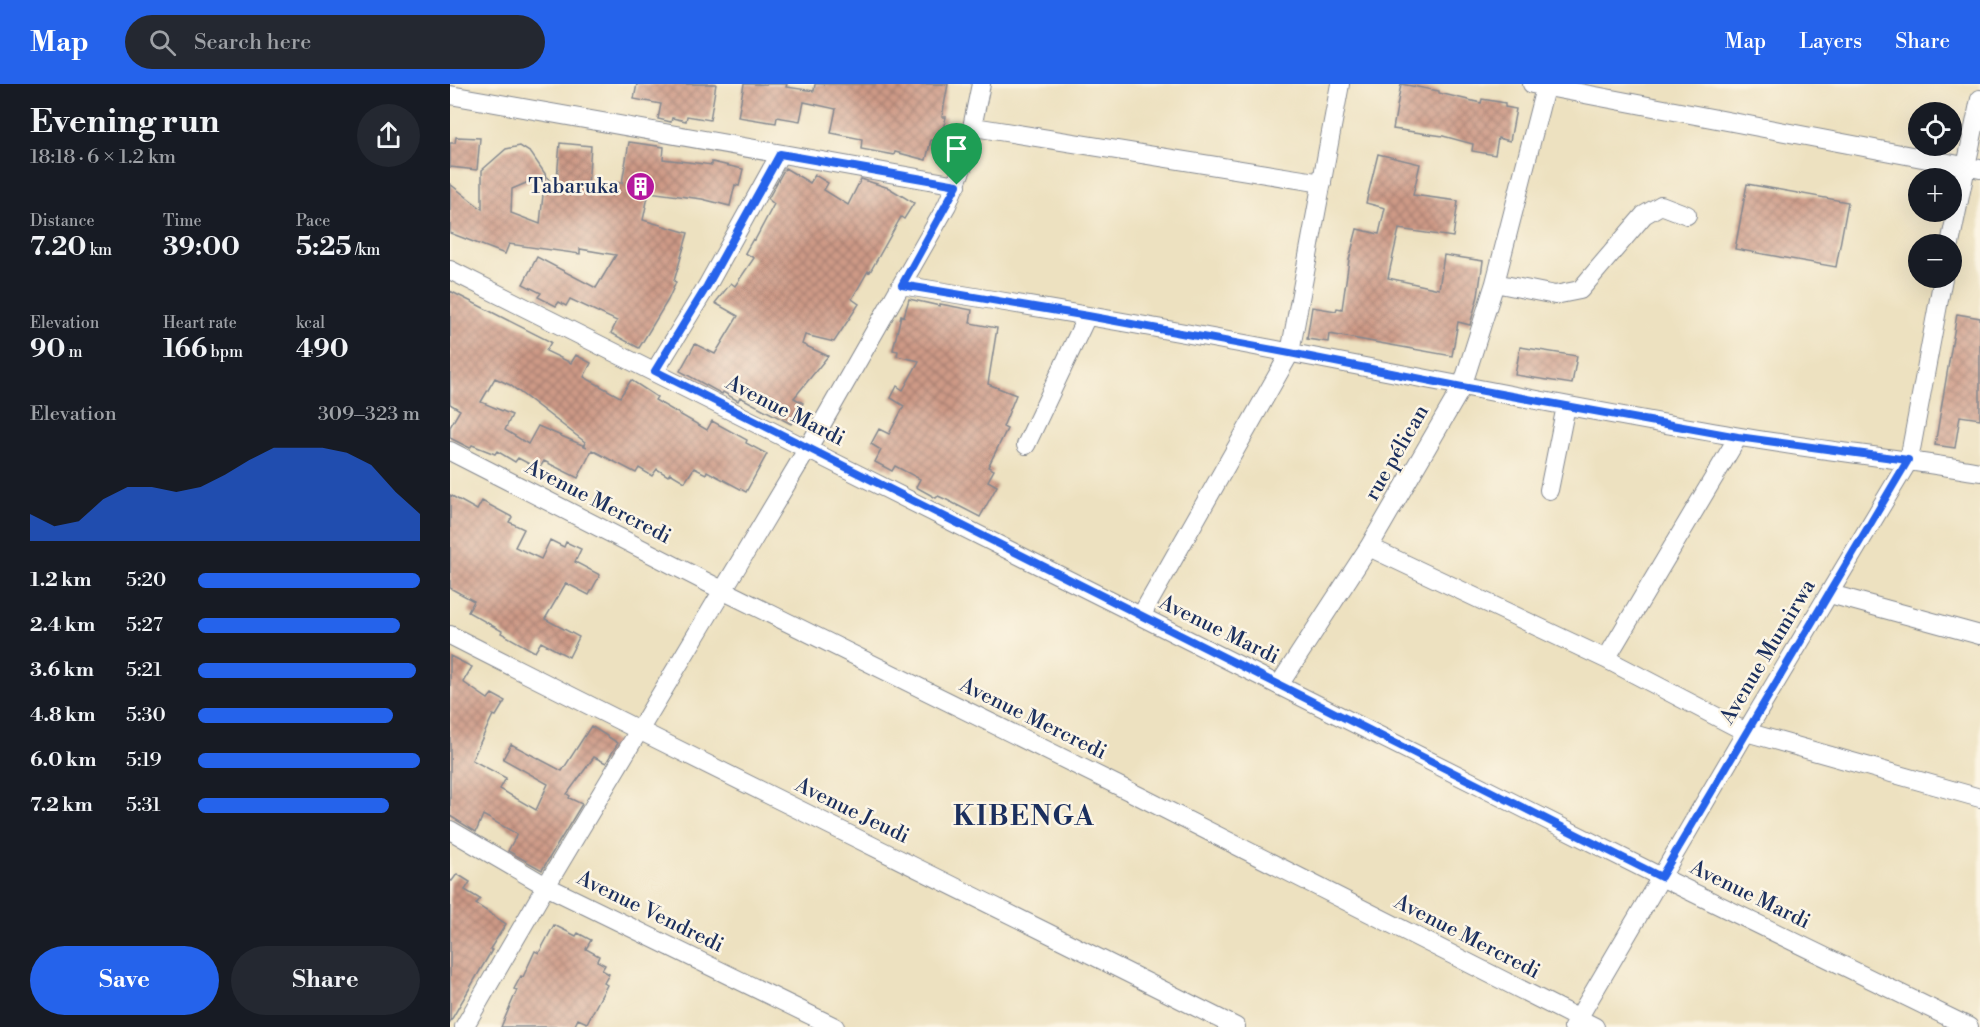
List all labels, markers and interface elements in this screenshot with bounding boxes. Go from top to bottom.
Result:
search box [125,15,545,69]
text: Map [30,25,89,60]
icon: search [146,26,179,59]
text: Search here [194,29,311,56]
text: Map [1725,29,1766,55]
text: Layers [1799,29,1862,55]
text: Share [1895,29,1950,55]
text: Evening run [30,102,219,143]
map controls [1908,102,1962,288]
button: locate [1908,102,1962,156]
button: share [357,104,420,167]
pin [931,123,982,185]
icon: arrive [940,132,973,165]
text: 18:18 · 6 × 1.2 km [30,145,176,170]
button: + [1908,168,1962,222]
building icon: Tabaruka [624,171,656,203]
place label: Tabaruka [528,174,619,200]
text: Distance [30,211,95,231]
text: Time [163,211,202,231]
text: Pace [296,211,330,231]
text: 7.20 [30,231,86,263]
text: 39:00 [163,231,240,263]
text: 5:25 [296,231,352,263]
button: − [1908,234,1962,288]
text: km [86,240,112,260]
text: /km [352,240,380,260]
text: Elevation [30,313,99,333]
text: Heart rate [163,313,237,333]
text: kcal [296,313,325,333]
text: 90 [30,333,65,365]
text: 166 [163,333,207,365]
text: 490 [296,333,349,365]
text: m [65,342,83,362]
text: bpm [207,342,243,362]
street label: Avenue Mardi [720,369,849,452]
street label: rue pélican [1359,400,1435,505]
text: Elevation [30,402,117,427]
text: 309–323 m [318,402,420,427]
street label: Avenue Mercredi [520,454,675,550]
text: 1.2 km [30,568,92,593]
text: 5:20 [126,568,166,593]
street label: Avenue Mumirwa [1714,574,1822,730]
street label: Avenue Mardi [1154,589,1283,670]
text: 2.4 km [30,613,95,638]
text: 5:27 [126,613,163,638]
text: 3.6 km [30,658,94,683]
text: 5:21 [126,658,162,683]
street label: Avenue Mercredi [954,672,1111,766]
text: 4.8 km [30,703,95,728]
text: 5:30 [126,703,166,728]
text: 6.0 km [30,748,96,773]
text: 5:19 [126,748,162,773]
street label: Avenue Jeudi [790,772,913,850]
text: 7.2 km [30,793,93,818]
text: 5:31 [126,793,161,818]
district label: KIBENGA [953,800,1095,834]
street label: Avenue Mardi [1685,854,1814,935]
street label: Avenue Vendredi [571,865,728,959]
street label: Avenue Mercredi [1389,889,1544,985]
button: Save [30,946,219,1015]
button: Share [231,946,420,1015]

